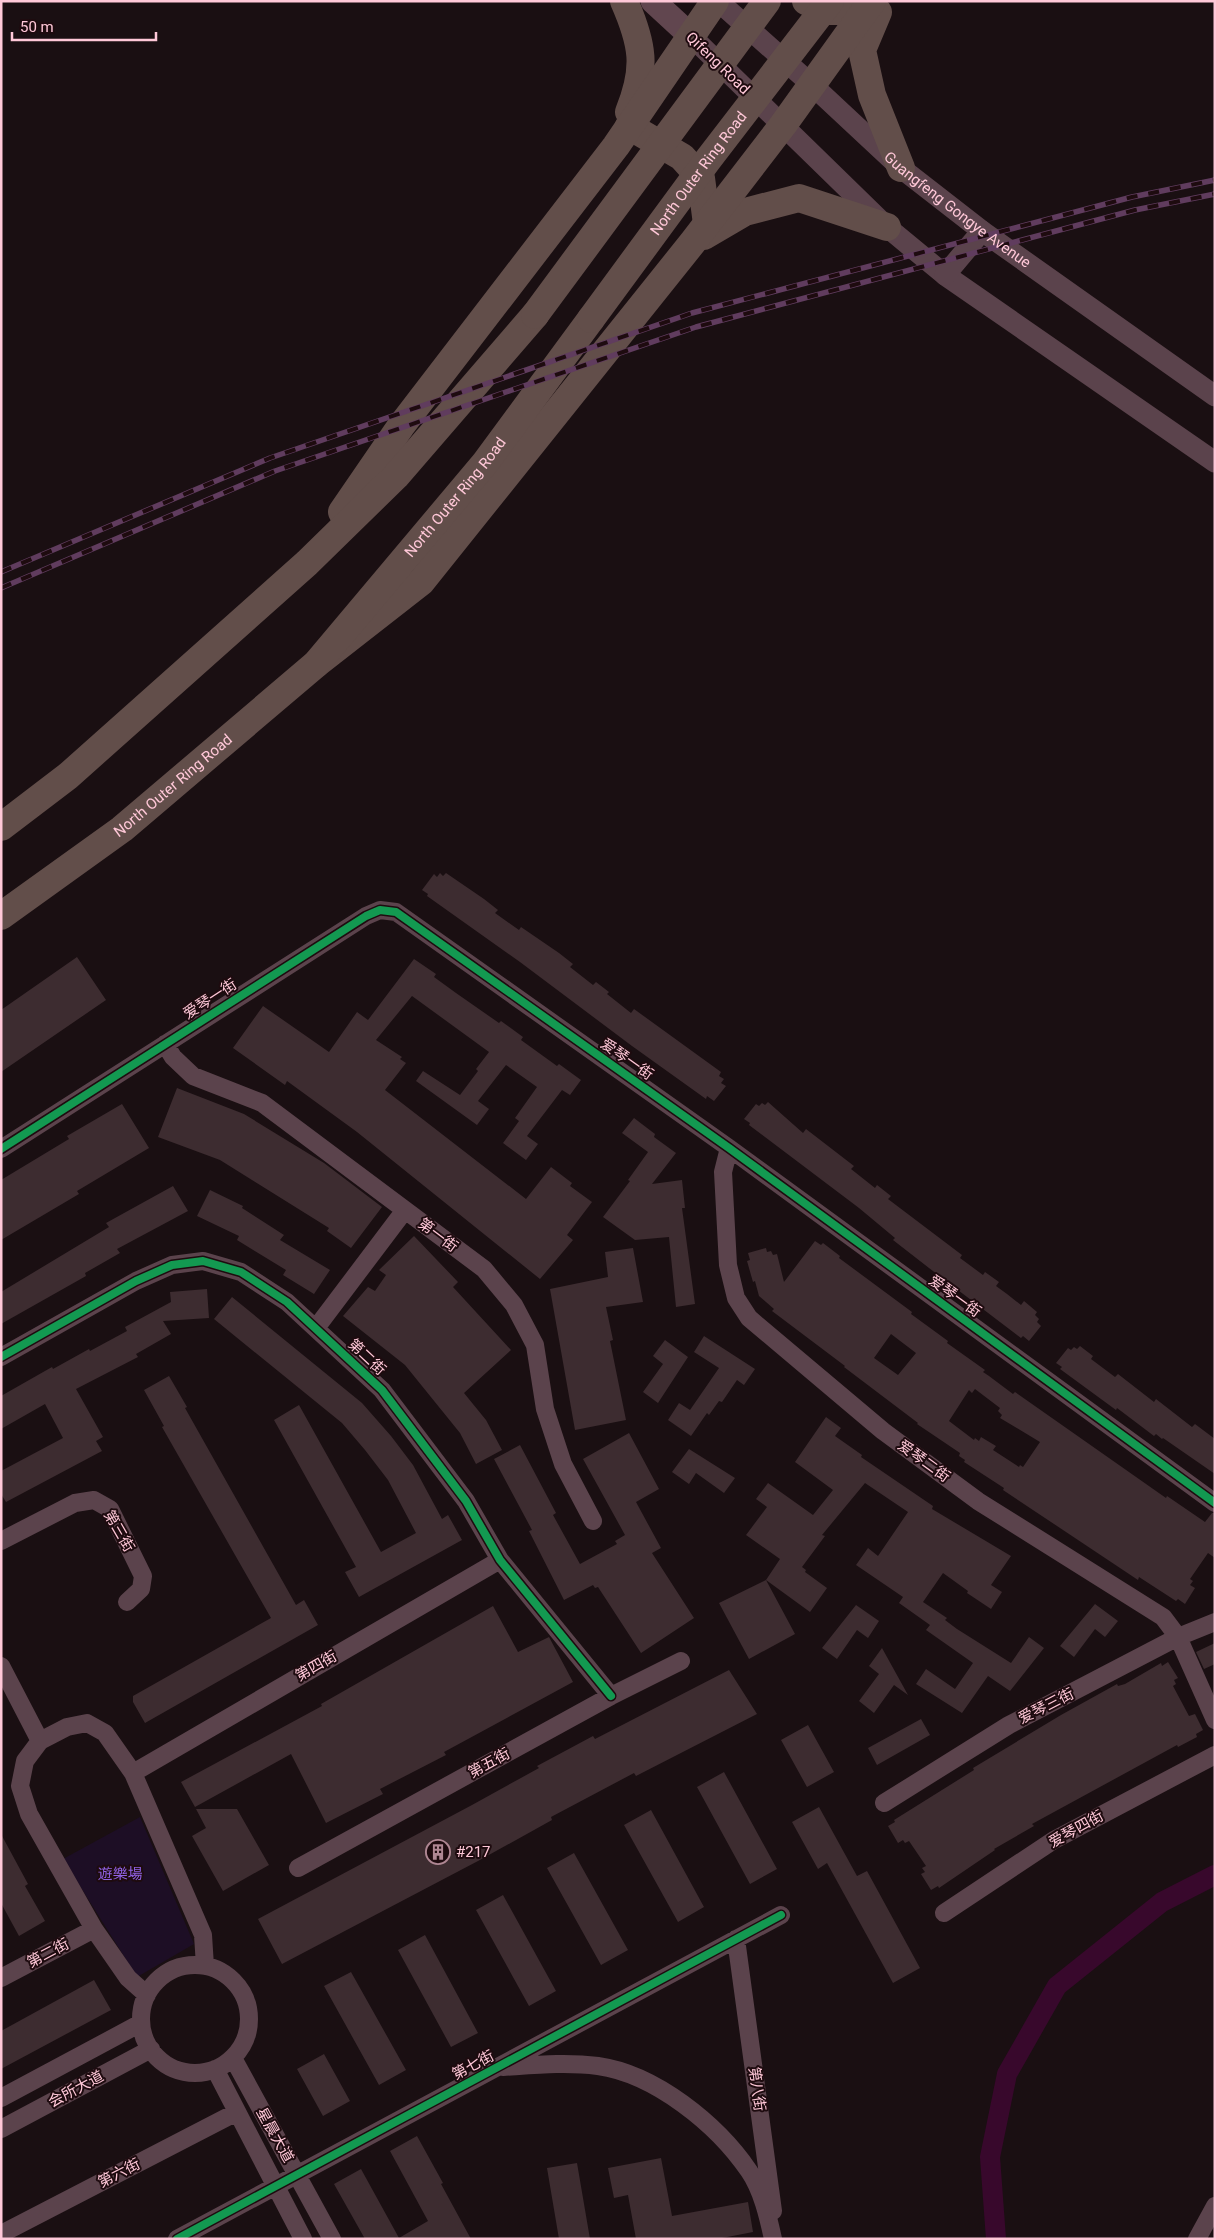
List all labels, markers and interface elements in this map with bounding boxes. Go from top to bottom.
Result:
scale bar [12,10,156,42]
text: 50 m [20,18,54,36]
street label: Qifeng Road [682,28,754,98]
street label: North Outer Ring Road [647,108,751,239]
street label: Guangfeng Gongye Avenue [880,148,1034,272]
street label: North Outer Ring Road [401,434,510,561]
street label: North Outer Ring Road [110,730,236,841]
street label: 爱琴一街 [180,975,240,1023]
street label: 爱琴一街 [597,1034,657,1084]
street label: 第一街 [415,1214,461,1256]
street label: 爱琴一街 [925,1271,985,1321]
street label: 第二街 [344,1335,390,1379]
street label: 爱琴二街 [894,1436,954,1486]
street label: 第三街 [100,1507,138,1555]
street label: 第四街 [292,1647,340,1685]
street label: 爱琴三街 [1015,1684,1077,1728]
street label: 第五街 [465,1744,513,1782]
street label: 爱琴四街 [1045,1807,1107,1851]
building icon: #217 [425,1839,451,1865]
place label: #217 [456,1843,491,1861]
park label: 遊樂場 [97,1865,143,1883]
street label: 第二街 [24,1934,72,1972]
street label: 第七街 [449,2046,497,2084]
street label: 第八街 [745,2065,769,2113]
street label: 会所大道 [45,2067,107,2111]
street label: 星晨大道 [253,2104,297,2166]
street label: 第六街 [95,2155,143,2191]

